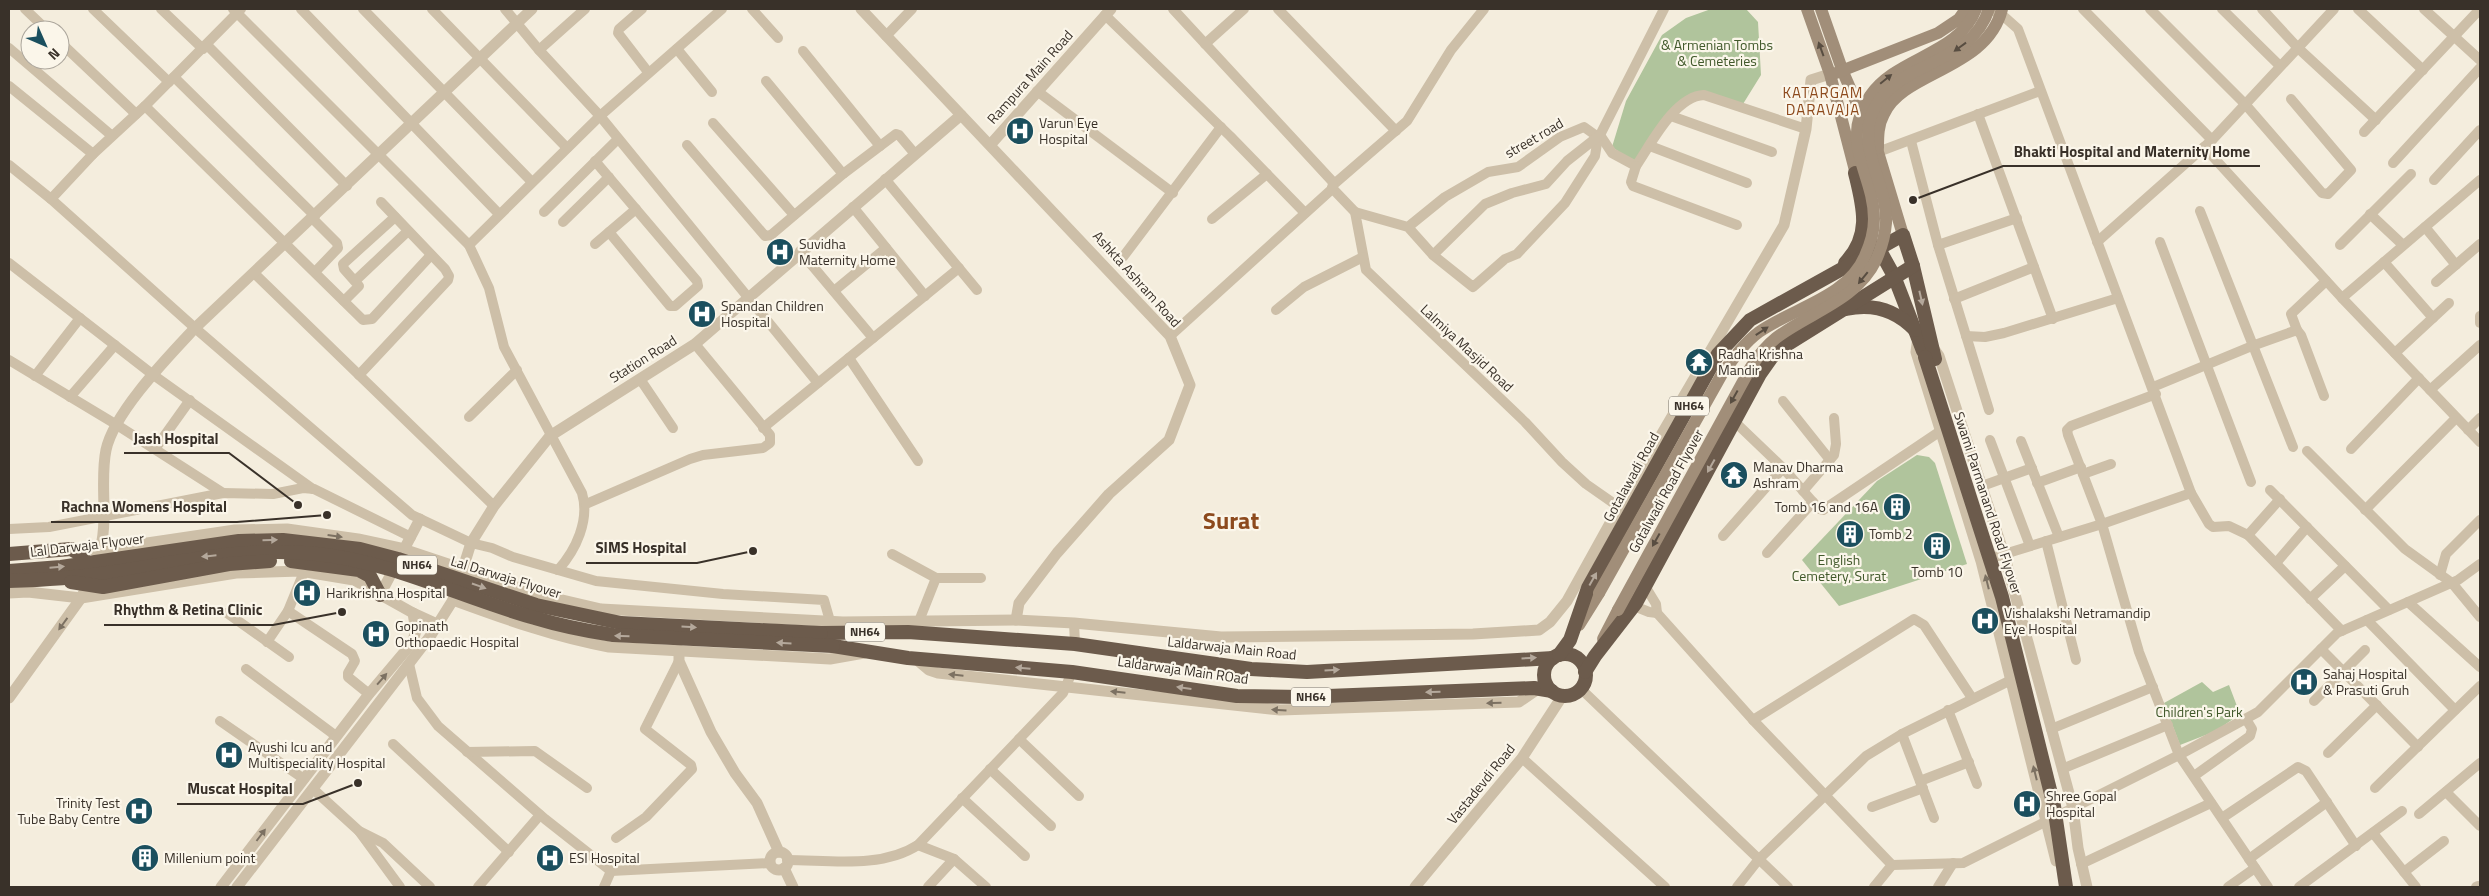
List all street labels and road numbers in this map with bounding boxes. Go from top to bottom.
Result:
street label: Rampura Main Road [982,25,1078,128]
street label: street road [1500,112,1567,163]
street label: Ashkta Ashram Road [1088,226,1186,332]
street label: Lalmiya Masjid Road [1416,299,1519,396]
street label: Station Road [605,330,680,388]
road number: NH64 [1669,396,1709,416]
street label: Swami Parmanand Road Flyover [1949,409,2028,597]
street label: Gotalwadi Road Flyover [1623,425,1708,557]
street label: Gotalawadi Road [1597,428,1664,525]
street label: Lal Darwaja Flyover [29,527,145,562]
street label: Lal Darwaja Flyover [448,550,564,603]
road number: NH64 [397,556,437,574]
road number: NH64 [845,622,885,642]
street label: Laldarwaja Main Road [1166,630,1298,665]
street label: Laldarwaja Main ROad [1116,650,1250,689]
road number: NH64 [1291,688,1331,706]
street label: Vastadevdi Road [1442,739,1520,828]

